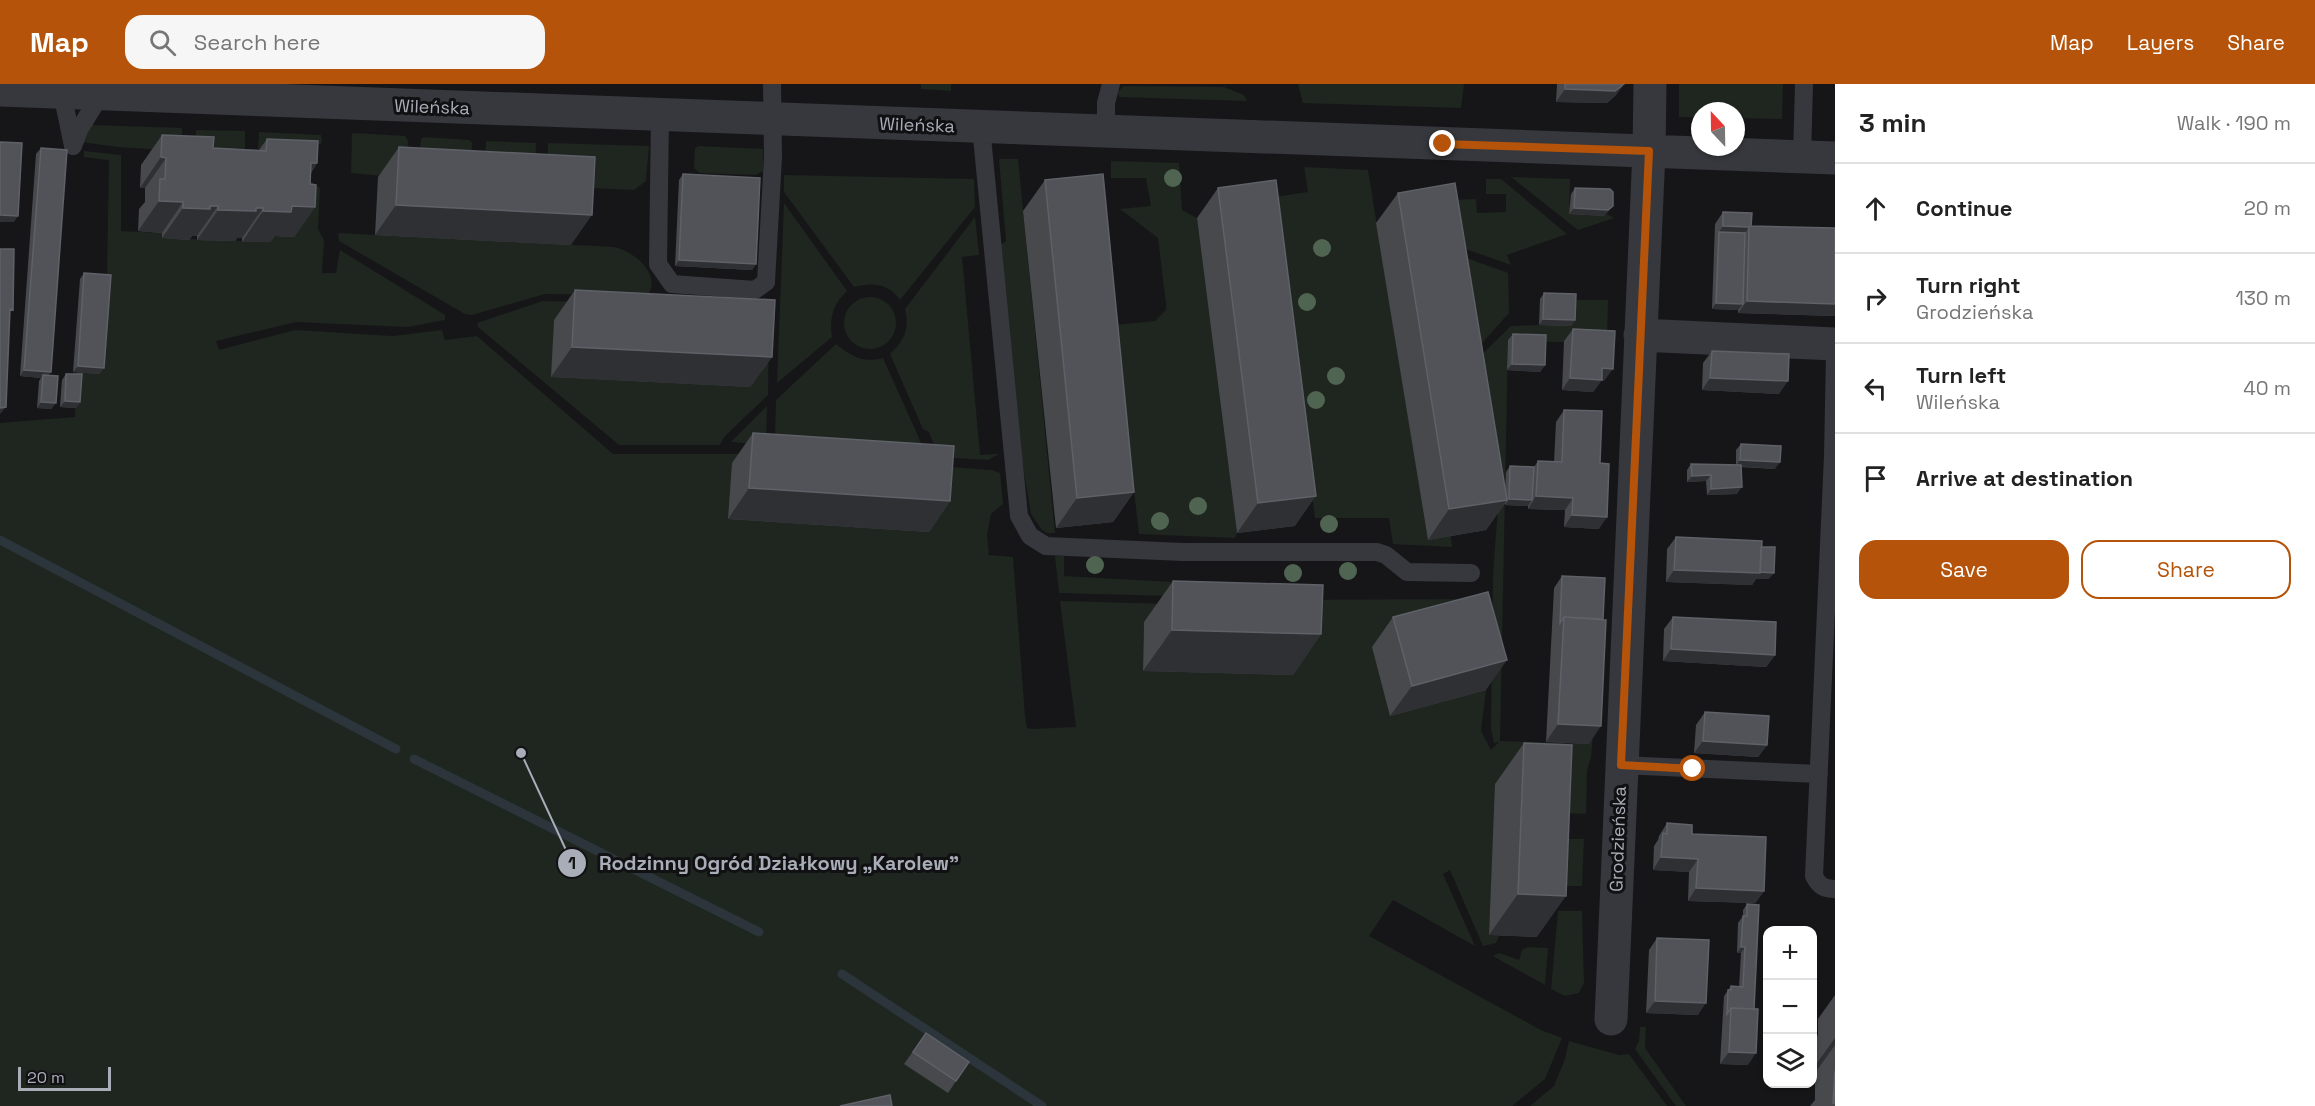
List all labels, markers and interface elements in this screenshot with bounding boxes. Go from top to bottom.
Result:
search box [125,15,545,69]
text: Map [30,24,89,60]
icon: search [146,26,179,59]
text: Search here [194,28,321,56]
text: Map [2050,29,2094,56]
text: Layers [2127,29,2194,56]
text: Share [2227,29,2285,56]
street label: Wileńska [394,94,470,119]
north arrow [1691,102,1745,156]
text: 3 min [1859,106,1927,140]
text: Walk · 190 m [2177,110,2291,136]
street label: Wileńska [879,112,955,137]
route end [1429,130,1455,156]
icon: ahead [1859,192,1892,225]
text: Continue [1916,194,2012,222]
text: 20 m [2244,195,2291,221]
text: Turn right [1916,271,2021,299]
icon: right [1859,282,1892,315]
text: 130 m [2235,285,2291,311]
text: Grodzieńska [1916,299,2034,325]
text: Turn left [1916,361,2006,389]
icon: left [1859,372,1892,405]
text: 40 m [2243,375,2291,401]
text: Wileńska [1916,389,2000,415]
icon: arrive [1859,462,1892,495]
text: Arrive at destination [1916,464,2133,492]
button: Save [1859,540,2069,599]
button: Share [2081,540,2291,599]
route start [1679,755,1705,781]
street label: Grodzieńska [1604,786,1631,892]
callout: Rodzinny Ogród Działkowy „Karolew” [557,844,972,882]
text: Rodzinny Ogród Działkowy „Karolew” [599,850,959,876]
text: 1 [568,851,576,874]
map controls [1763,926,1817,1088]
button: + [1763,926,1817,980]
button: − [1763,980,1817,1034]
button: layers [1763,1034,1817,1088]
scale bar [18,1064,111,1092]
text: 20 m [27,1067,65,1088]

